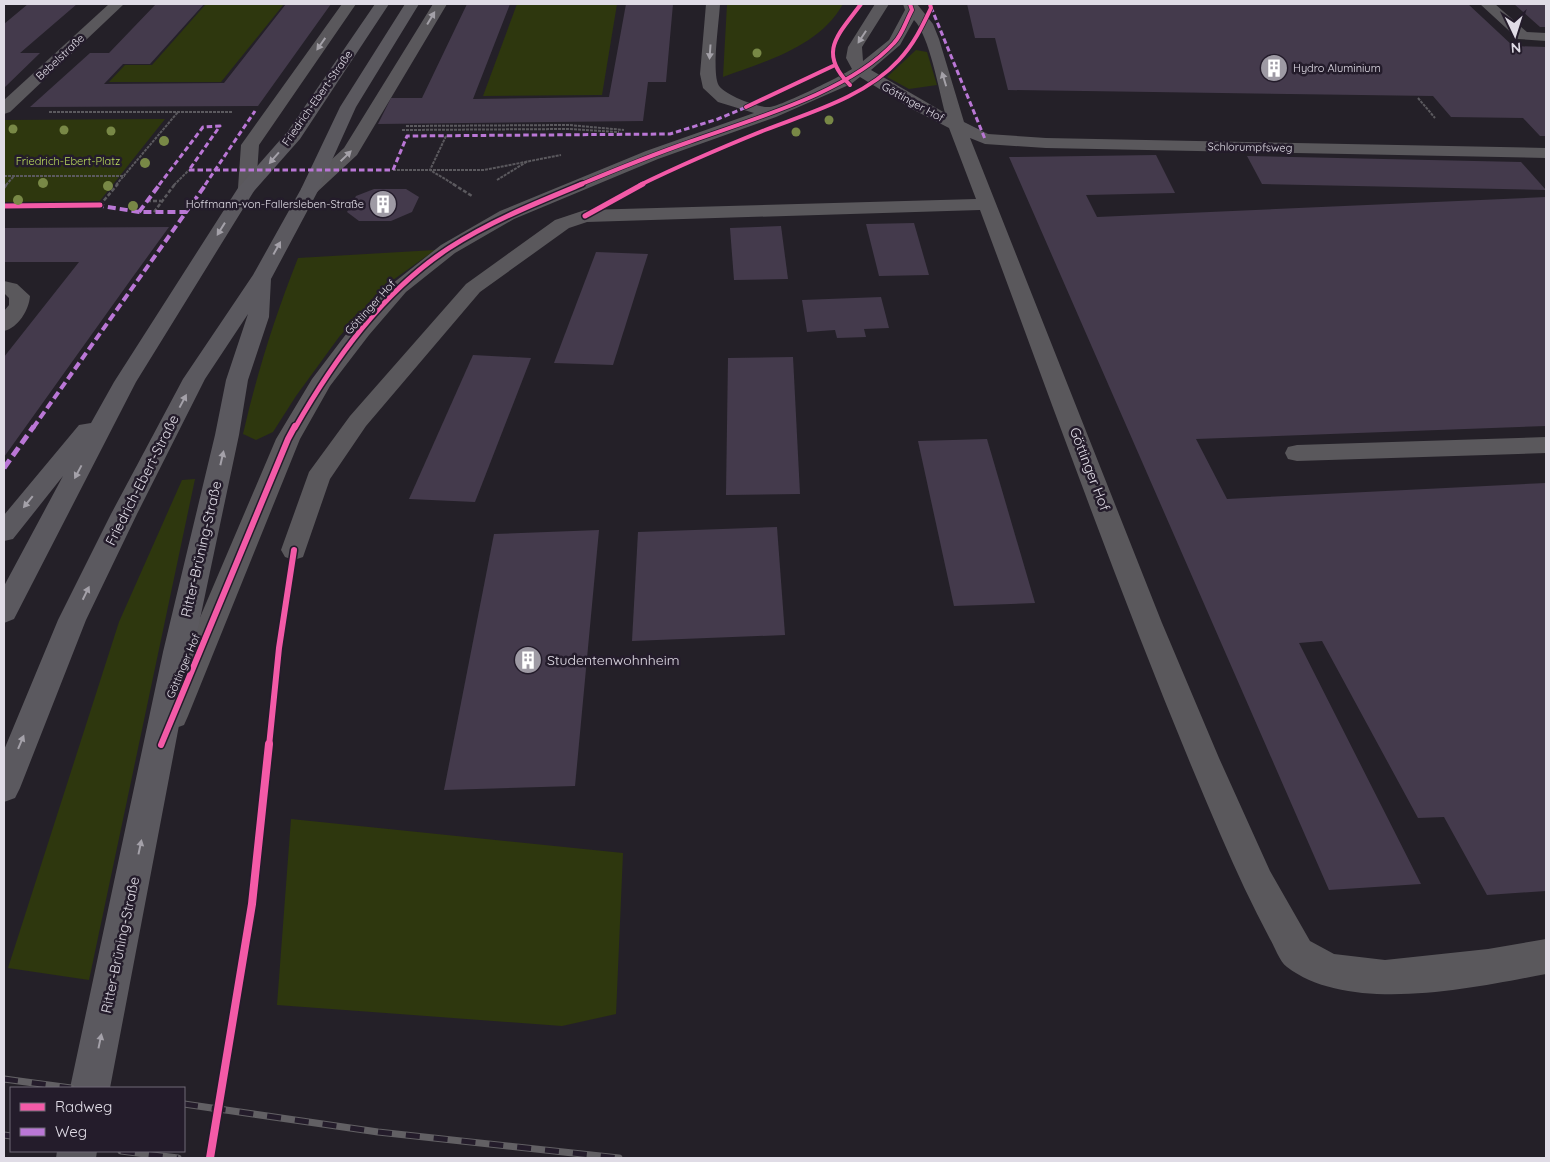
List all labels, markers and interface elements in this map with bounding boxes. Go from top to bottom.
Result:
north arrow [1490,10,1540,60]
one-way arrow [427,11,436,24]
one-way arrow [857,30,866,43]
street label: Bebelstraße [33,31,87,83]
one-way arrow [316,37,326,50]
text: N [1510,39,1522,57]
one-way arrow [706,45,714,61]
street label: Friedrich-Ebert-Straße [279,48,355,148]
building icon: Hydro Aluminium [1259,53,1289,83]
place label: Hydro Aluminium [1293,61,1381,75]
one-way arrow [939,71,947,86]
street label: Göttinger Hof [879,79,947,125]
street label: Schlorumpfsweg [1207,139,1293,155]
one-way arrow [340,150,352,162]
one-way arrow [268,151,279,164]
park label: Friedrich-Ebert-Platz [16,154,120,168]
building icon: Hoffmann-von-Fallersleben-Straße [368,189,398,219]
place label: Hoffmann-von-Fallersleben-Straße [186,197,364,211]
one-way arrow [217,223,226,236]
one-way arrow [273,242,282,255]
street label: Göttinger Hof [342,277,398,337]
one-way arrow [179,394,187,408]
street label: Friedrich-Ebert-Straße [101,412,183,548]
street label: Göttinger Hof [1066,425,1114,513]
one-way arrow [218,450,226,466]
one-way arrow [74,465,82,479]
street label: Ritter-Brüning-Straße [177,479,225,619]
one-way arrow [23,495,34,508]
one-way arrow [82,586,90,600]
street label: Göttinger Hof [163,631,203,701]
building icon: Studentenwohnheim [513,645,543,675]
place label: Studentenwohnheim [547,651,679,669]
one-way arrow [18,735,26,749]
one-way arrow [136,840,144,855]
street label: Ritter-Brüning-Straße [97,875,143,1015]
one-way arrow [96,1033,104,1048]
legend [10,1087,185,1152]
text: Radweg [55,1097,112,1116]
text: Weg [55,1122,87,1141]

